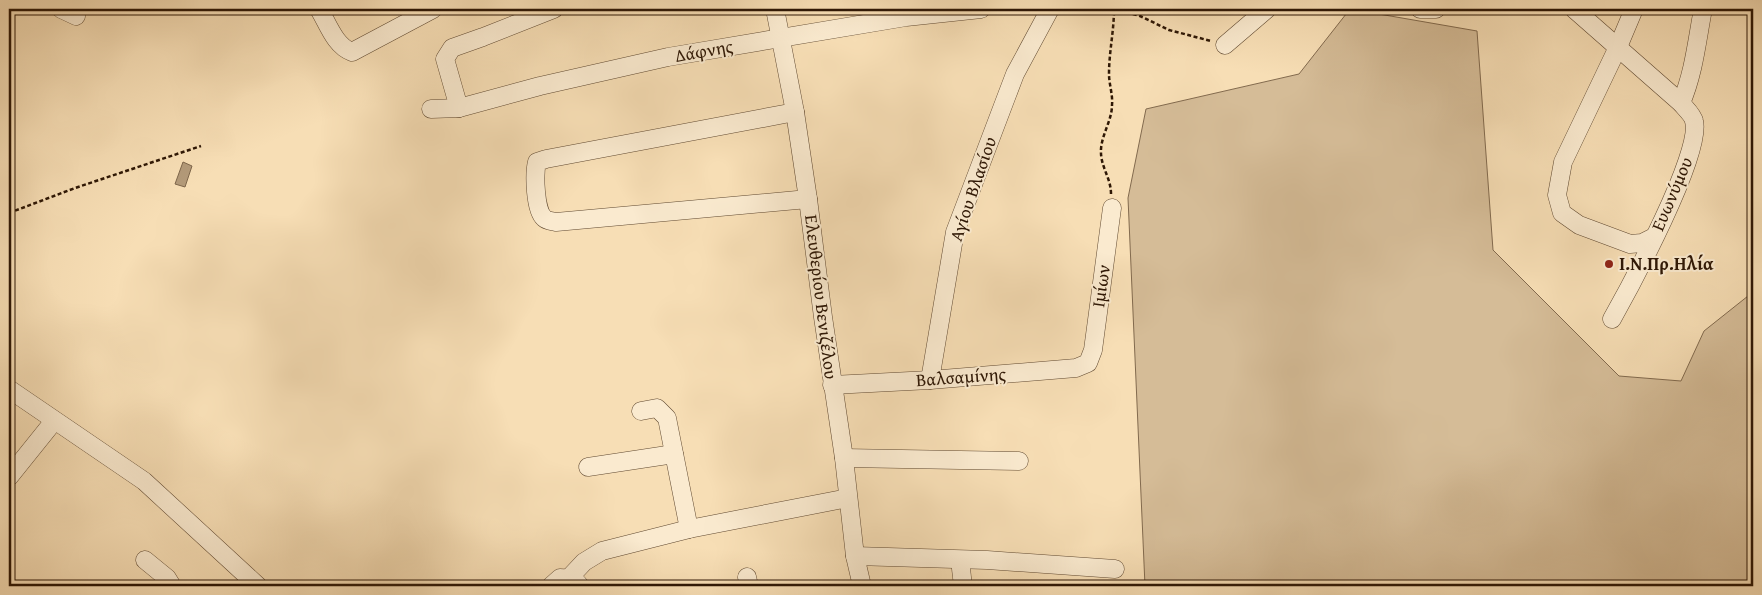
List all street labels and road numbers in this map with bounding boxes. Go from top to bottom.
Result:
street label: Δάφνης [673,32,735,69]
street label: Αγίου Βλασίου [942,133,1003,245]
street label: Ευωνύμου [1644,153,1699,235]
street label: Ελευθερίου Βενιζέλου [798,213,845,381]
street label: Ιμίων [1084,263,1117,309]
street label: Βαλσαμίνης [915,360,1007,393]

